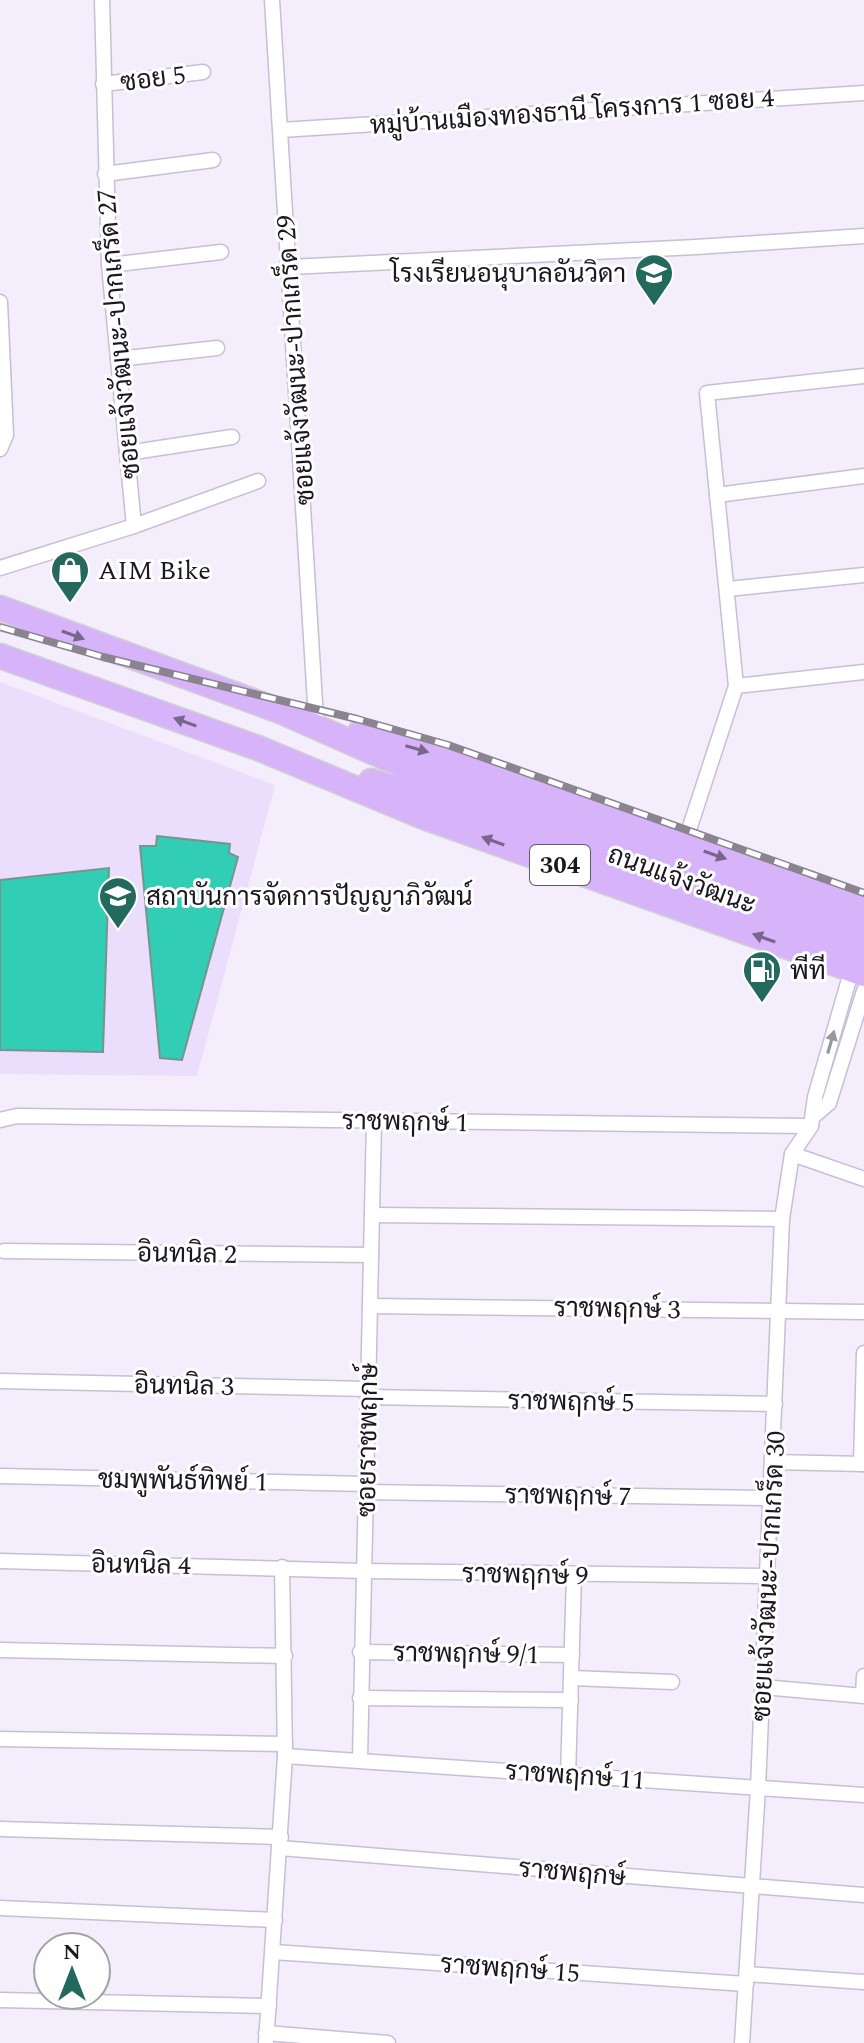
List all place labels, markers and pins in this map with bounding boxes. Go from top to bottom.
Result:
school or university icon: โรงเรียนอนุบาลอันวิดา [633,252,675,307]
place label: โรงเรียนอนุบาลอันวิดา [388,254,626,294]
shop icon: AIM Bike [49,549,91,604]
place label: AIM Bike [98,551,211,591]
school or university icon: สถาบันการจัดการปัญญาภิวัฒน์ [97,875,139,930]
place label: สถาบันการจัดการปัญญาภิวัฒน์ [146,877,473,917]
fuel station icon: พีที [741,949,783,1004]
place label: พีที [790,951,826,991]

